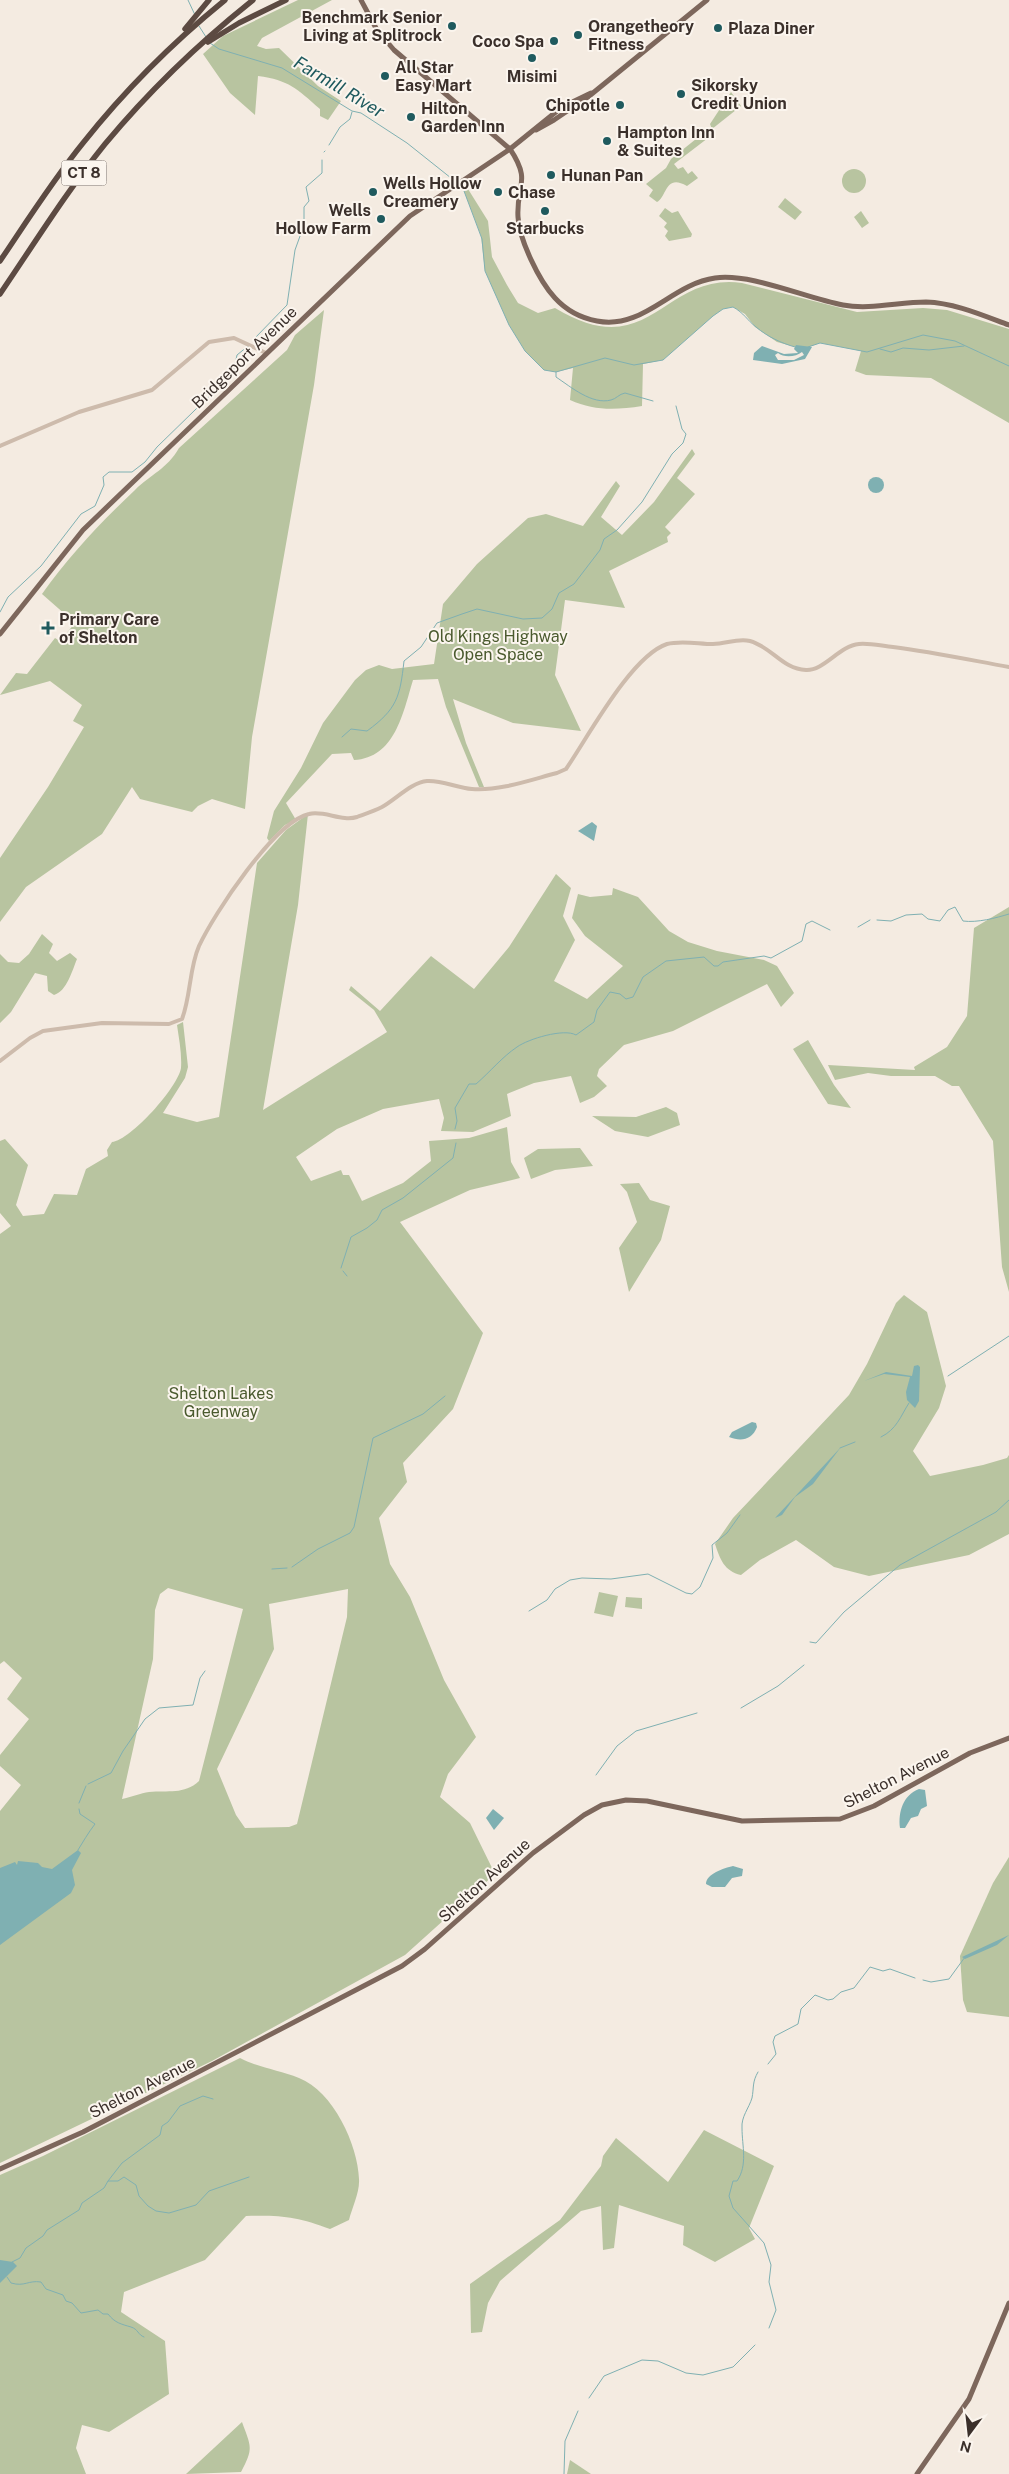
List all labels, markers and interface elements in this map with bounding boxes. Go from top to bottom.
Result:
place label: Benchmark Senior Living at Splitrock [301,8,442,45]
place label: Orangetheory Fitness [588,17,694,54]
place label: Plaza Diner [728,19,815,38]
marker: Benchmark Senior Living at Splitrock [446,20,458,32]
marker: Plaza Diner [712,22,724,34]
marker: Orangetheory Fitness [572,29,584,41]
place label: Coco Spa [472,32,544,51]
marker: Coco Spa [548,35,560,47]
water label: Farmill River [290,51,389,122]
marker: Misimi [526,52,538,64]
place label: All Star Easy Mart [395,58,472,95]
place label: Misimi [507,67,557,86]
marker: All Star Easy Mart [379,70,391,82]
place label: Sikorsky Credit Union [691,76,787,113]
marker: Sikorsky Credit Union [675,88,687,100]
place label: Chipotle [545,96,610,115]
place label: Hilton Garden Inn [421,99,505,136]
marker: Chipotle [614,99,626,111]
marker: Hilton Garden Inn [405,111,417,123]
place label: Hampton Inn & Suites [617,123,715,160]
marker: Hampton Inn & Suites [601,135,613,147]
road number: CT 8 [62,160,106,186]
place label: Hunan Pan [561,166,643,185]
marker: Hunan Pan [545,169,557,181]
place label: Wells Hollow Creamery [383,174,482,211]
place label: Chase [508,183,556,202]
marker: Wells Hollow Creamery [367,186,379,198]
marker: Chase [492,186,504,198]
place label: Wells Hollow Farm [275,201,371,238]
marker: Starbucks [539,205,551,217]
marker: Wells Hollow Farm [375,213,387,225]
place label: Starbucks [506,219,584,238]
street label: Bridgeport Avenue [188,302,301,412]
place label: Primary Care of Shelton [59,610,159,647]
marker: Primary Care of Shelton [41,621,55,635]
park label: Old Kings Highway Open Space [428,627,568,664]
park label: Shelton Lakes Greenway [169,1384,273,1421]
street label: Shelton Avenue [840,1743,952,1812]
street label: Shelton Avenue [435,1834,534,1926]
street label: Shelton Avenue [86,2053,198,2122]
north arrow [944,2409,994,2459]
text: N [958,2437,973,2456]

